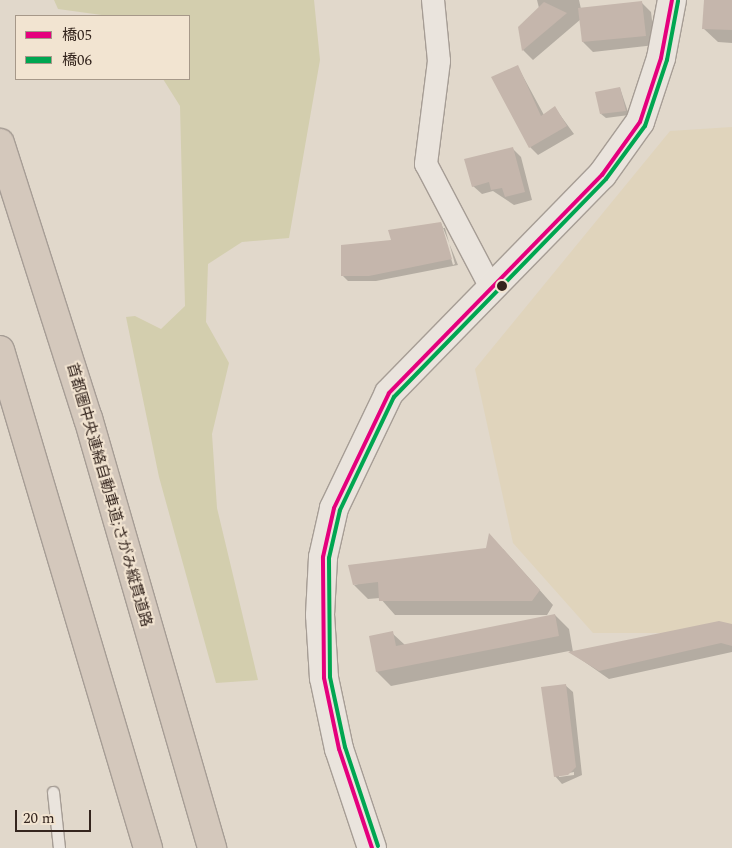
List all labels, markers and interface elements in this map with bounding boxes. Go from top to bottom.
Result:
legend [15,15,190,80]
text: 橋05 [62,24,92,47]
text: 橋06 [62,49,92,72]
unlabelled marker [497,281,507,291]
street label: 首都圏中央連絡自動車道;さがみ縦貫道路 [63,361,155,629]
scale bar [18,800,94,832]
text: 20 m [23,807,55,830]

